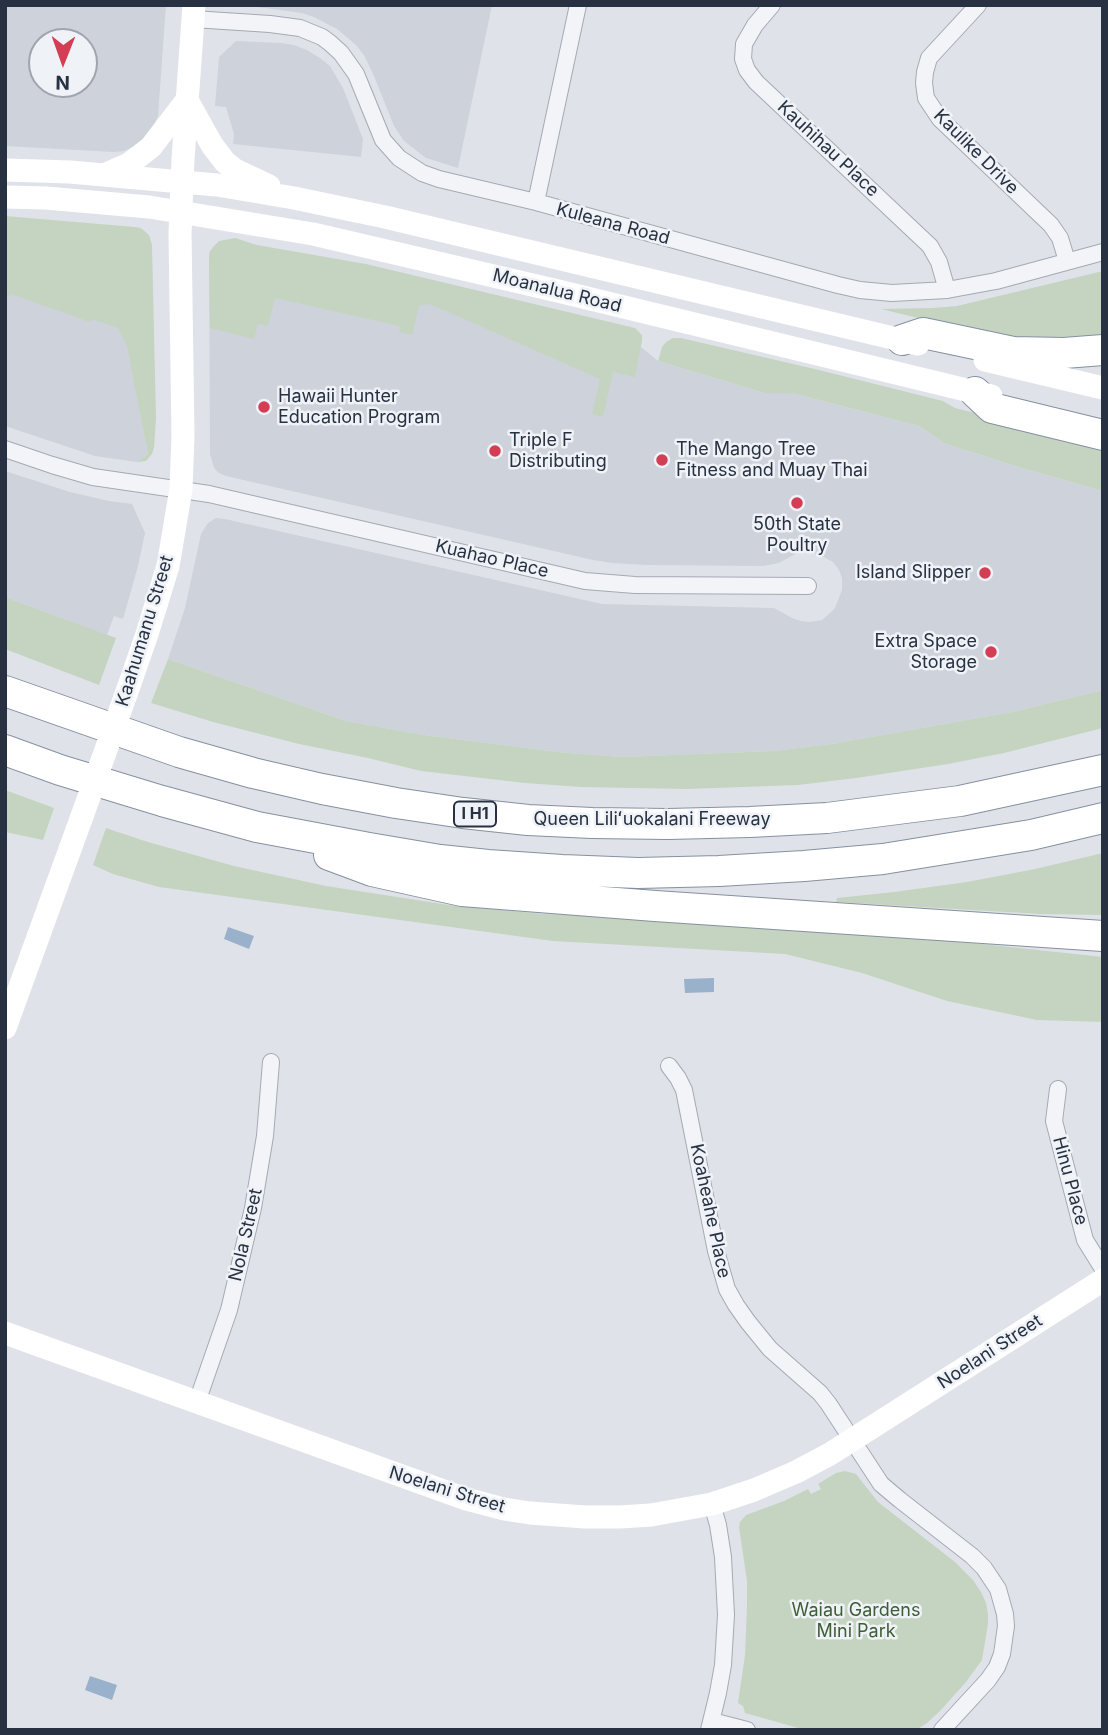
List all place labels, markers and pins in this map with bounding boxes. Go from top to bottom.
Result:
place label: Hawaii Hunter Education Program [278,386,440,428]
marker: Hawaii Hunter Education Program [256,399,272,415]
place label: Triple F Distributing [509,430,607,472]
place label: The Mango Tree Fitness and Muay Thai [676,439,868,482]
marker: Triple F Distributing [487,443,503,459]
marker: The Mango Tree Fitness and Muay Thai [654,452,670,468]
marker: 50th State Poultry [789,495,805,511]
place label: 50th State Poultry [753,514,841,556]
place label: Island Slipper [856,562,971,584]
marker: Island Slipper [977,565,993,581]
place label: Extra Space Storage [875,631,977,674]
marker: Extra Space Storage [983,644,999,660]

